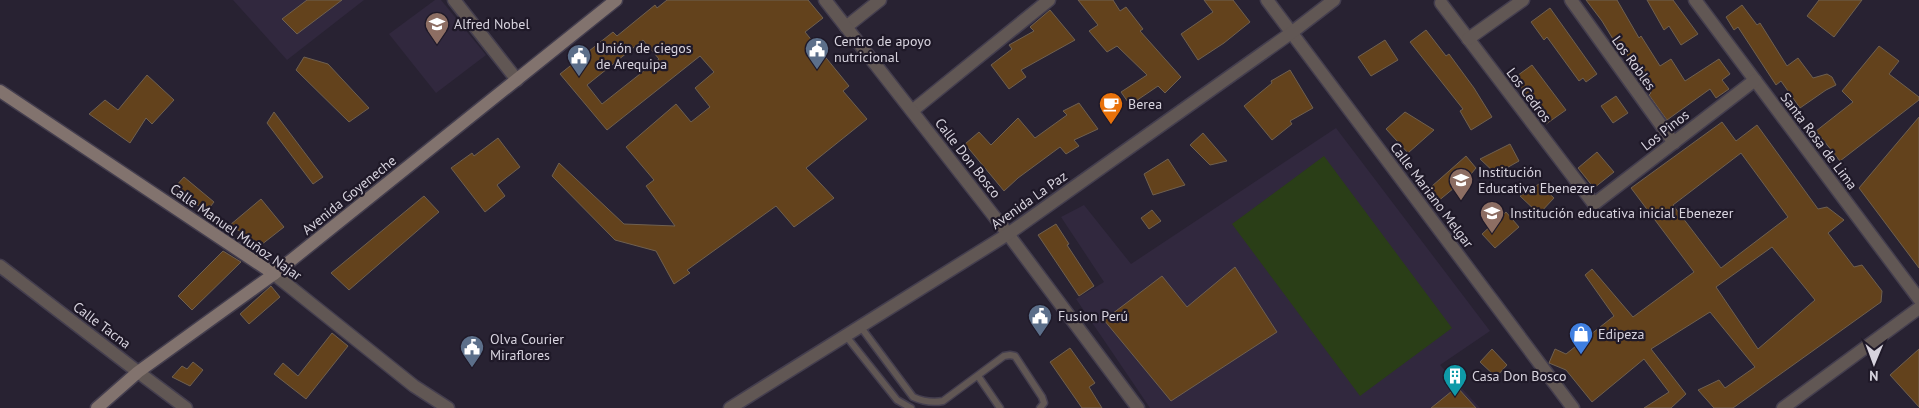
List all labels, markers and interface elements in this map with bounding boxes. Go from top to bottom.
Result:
school or university icon: Alfred Nobel [424,11,450,45]
place label: Alfred Nobel [454,15,530,33]
place label: Centro de apoyo nutricional [834,32,931,66]
street label: Los Robles [1608,32,1660,94]
public building icon: Centro de apoyo nutricional [804,36,830,70]
place label: Unión de ciegos de Arequipa [596,39,692,73]
public building icon: Unión de ciegos de Arequipa [566,43,592,77]
street label: Los Cedros [1503,64,1555,126]
street label: Santa Rosa de Lima [1777,89,1861,193]
cafe icon: Berea [1098,91,1124,125]
place label: Berea [1128,95,1162,113]
street label: Los Pinos [1637,106,1693,154]
street label: Calle Don Bosco [931,114,1005,202]
street label: Calle Mariano Melgar [1386,139,1478,252]
street label: Avenida Goyeneche [298,151,400,239]
place label: Institución Educativa Ebenezer [1478,163,1595,197]
street label: Avenida La Paz [987,167,1071,233]
school or university icon: Institución Educativa Ebenezer [1448,167,1474,201]
street label: Calle Manuel Muñoz Najar [167,180,306,284]
school or university icon: Institución educativa inicial Ebenezer [1479,200,1505,234]
place label: Institución educativa inicial Ebenezer [1510,204,1734,222]
street label: Calle Tacna [70,298,134,353]
public building icon: Fusion Perú [1027,303,1053,337]
place label: Fusion Perú [1058,307,1128,325]
shop icon: Edipeza [1568,321,1594,355]
place label: Edipeza [1598,325,1645,343]
place label: Olva Courier Miraflores [490,330,564,364]
public building icon: Olva Courier Miraflores [459,334,485,368]
north arrow [1849,338,1899,388]
building icon: Casa Don Bosco [1442,363,1468,397]
place label: Casa Don Bosco [1472,367,1566,385]
text: N [1869,367,1879,385]

